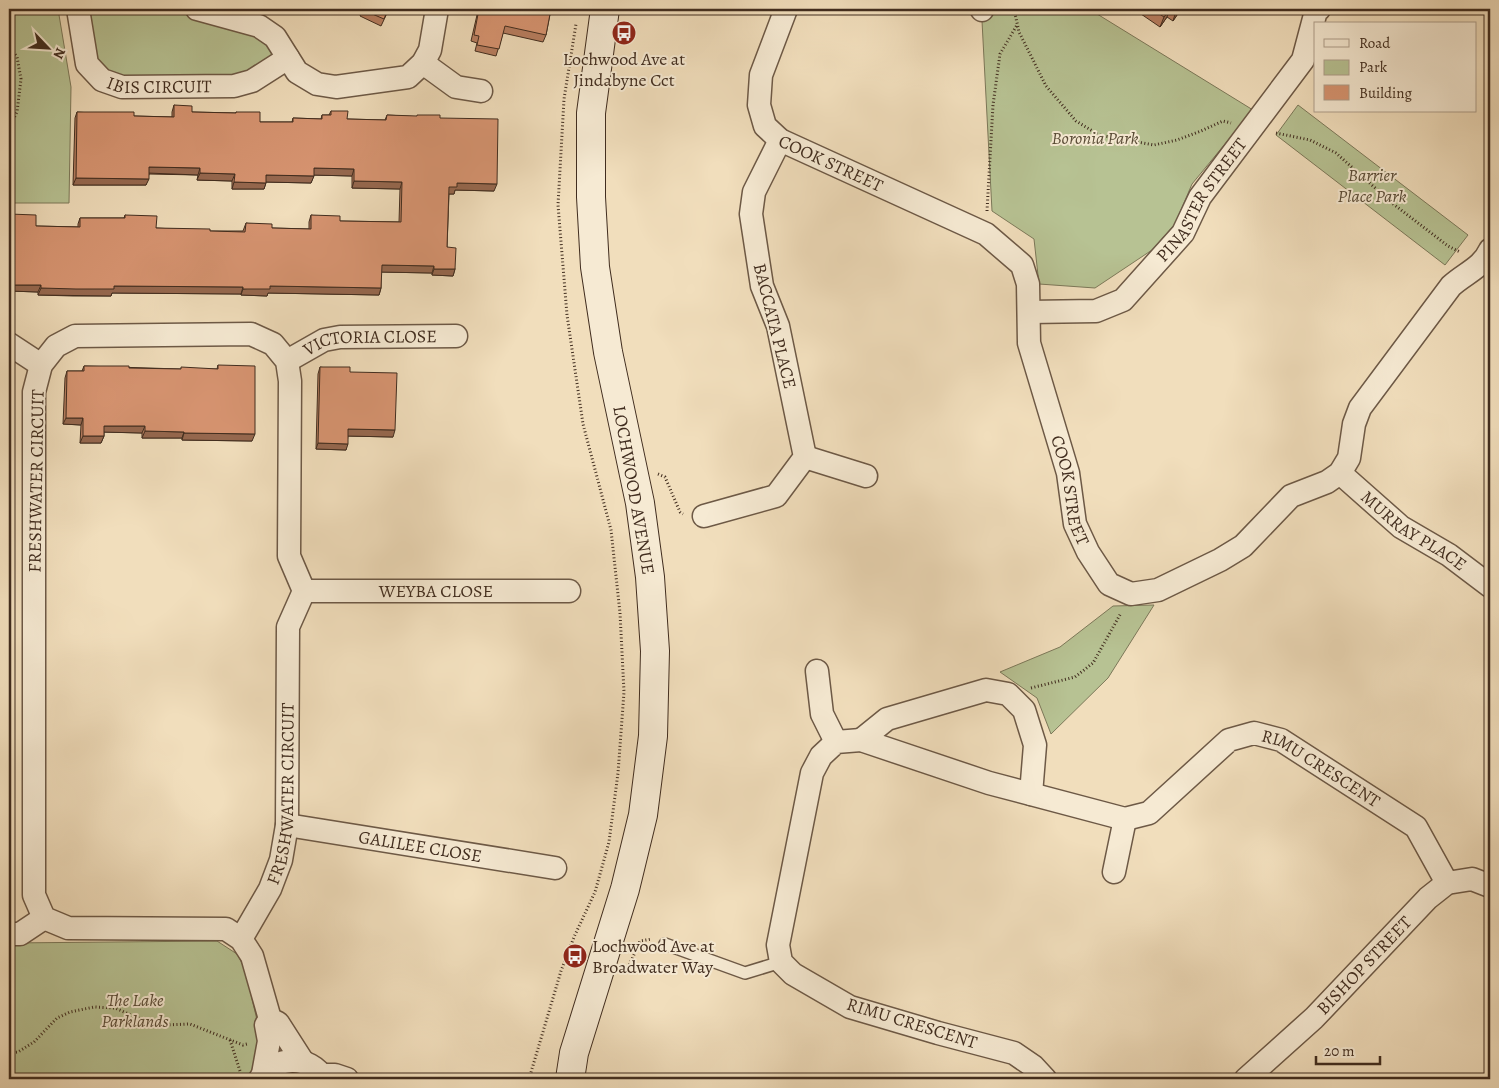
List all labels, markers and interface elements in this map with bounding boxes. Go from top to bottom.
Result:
bus stop icon: Lochwood Ave at Jindabyne Cct [611,20,637,46]
north arrow [22,22,72,72]
legend [1314,22,1476,112]
text: Road [1359,33,1391,53]
text: N [49,45,70,62]
place label: Lochwood Ave at Jindabyne Cct [563,47,685,92]
text: Park [1359,57,1388,77]
street label: IBIS CIRCUIT [104,71,212,99]
text: Building [1359,83,1412,103]
park label: Boronia Park [1051,126,1139,150]
street label: COOK STREET [775,129,887,198]
street label: PINASTER STREET [1151,133,1252,267]
park label: Barrier Place Park [1338,163,1406,208]
street label: BACCATA PLACE [748,261,802,391]
street label: VICTORIA CLOSE [298,324,437,362]
street label: FRESHWATER CIRCUIT [22,389,50,573]
street label: LOCHWOOD AVENUE [607,404,661,576]
street label: COOK STREET [1045,432,1095,549]
street label: MURRAY PLACE [1356,485,1472,576]
street label: WEYBA CLOSE [378,579,493,603]
street label: FRESHWATER CIRCUIT [261,702,300,888]
street label: RIMU CRESCENT [1259,723,1385,813]
street label: GALILEE CLOSE [357,825,484,868]
street label: BISHOP STREET [1311,911,1417,1020]
place label: Lochwood Ave at Broadwater Way [592,934,714,979]
bus stop icon: Lochwood Ave at Broadwater Way [562,943,588,969]
park label: The Lake Parklands [101,988,169,1033]
street label: RIMU CRESCENT [844,992,980,1054]
scale bar [1316,1033,1380,1065]
text: 20 m [1324,1041,1355,1061]

